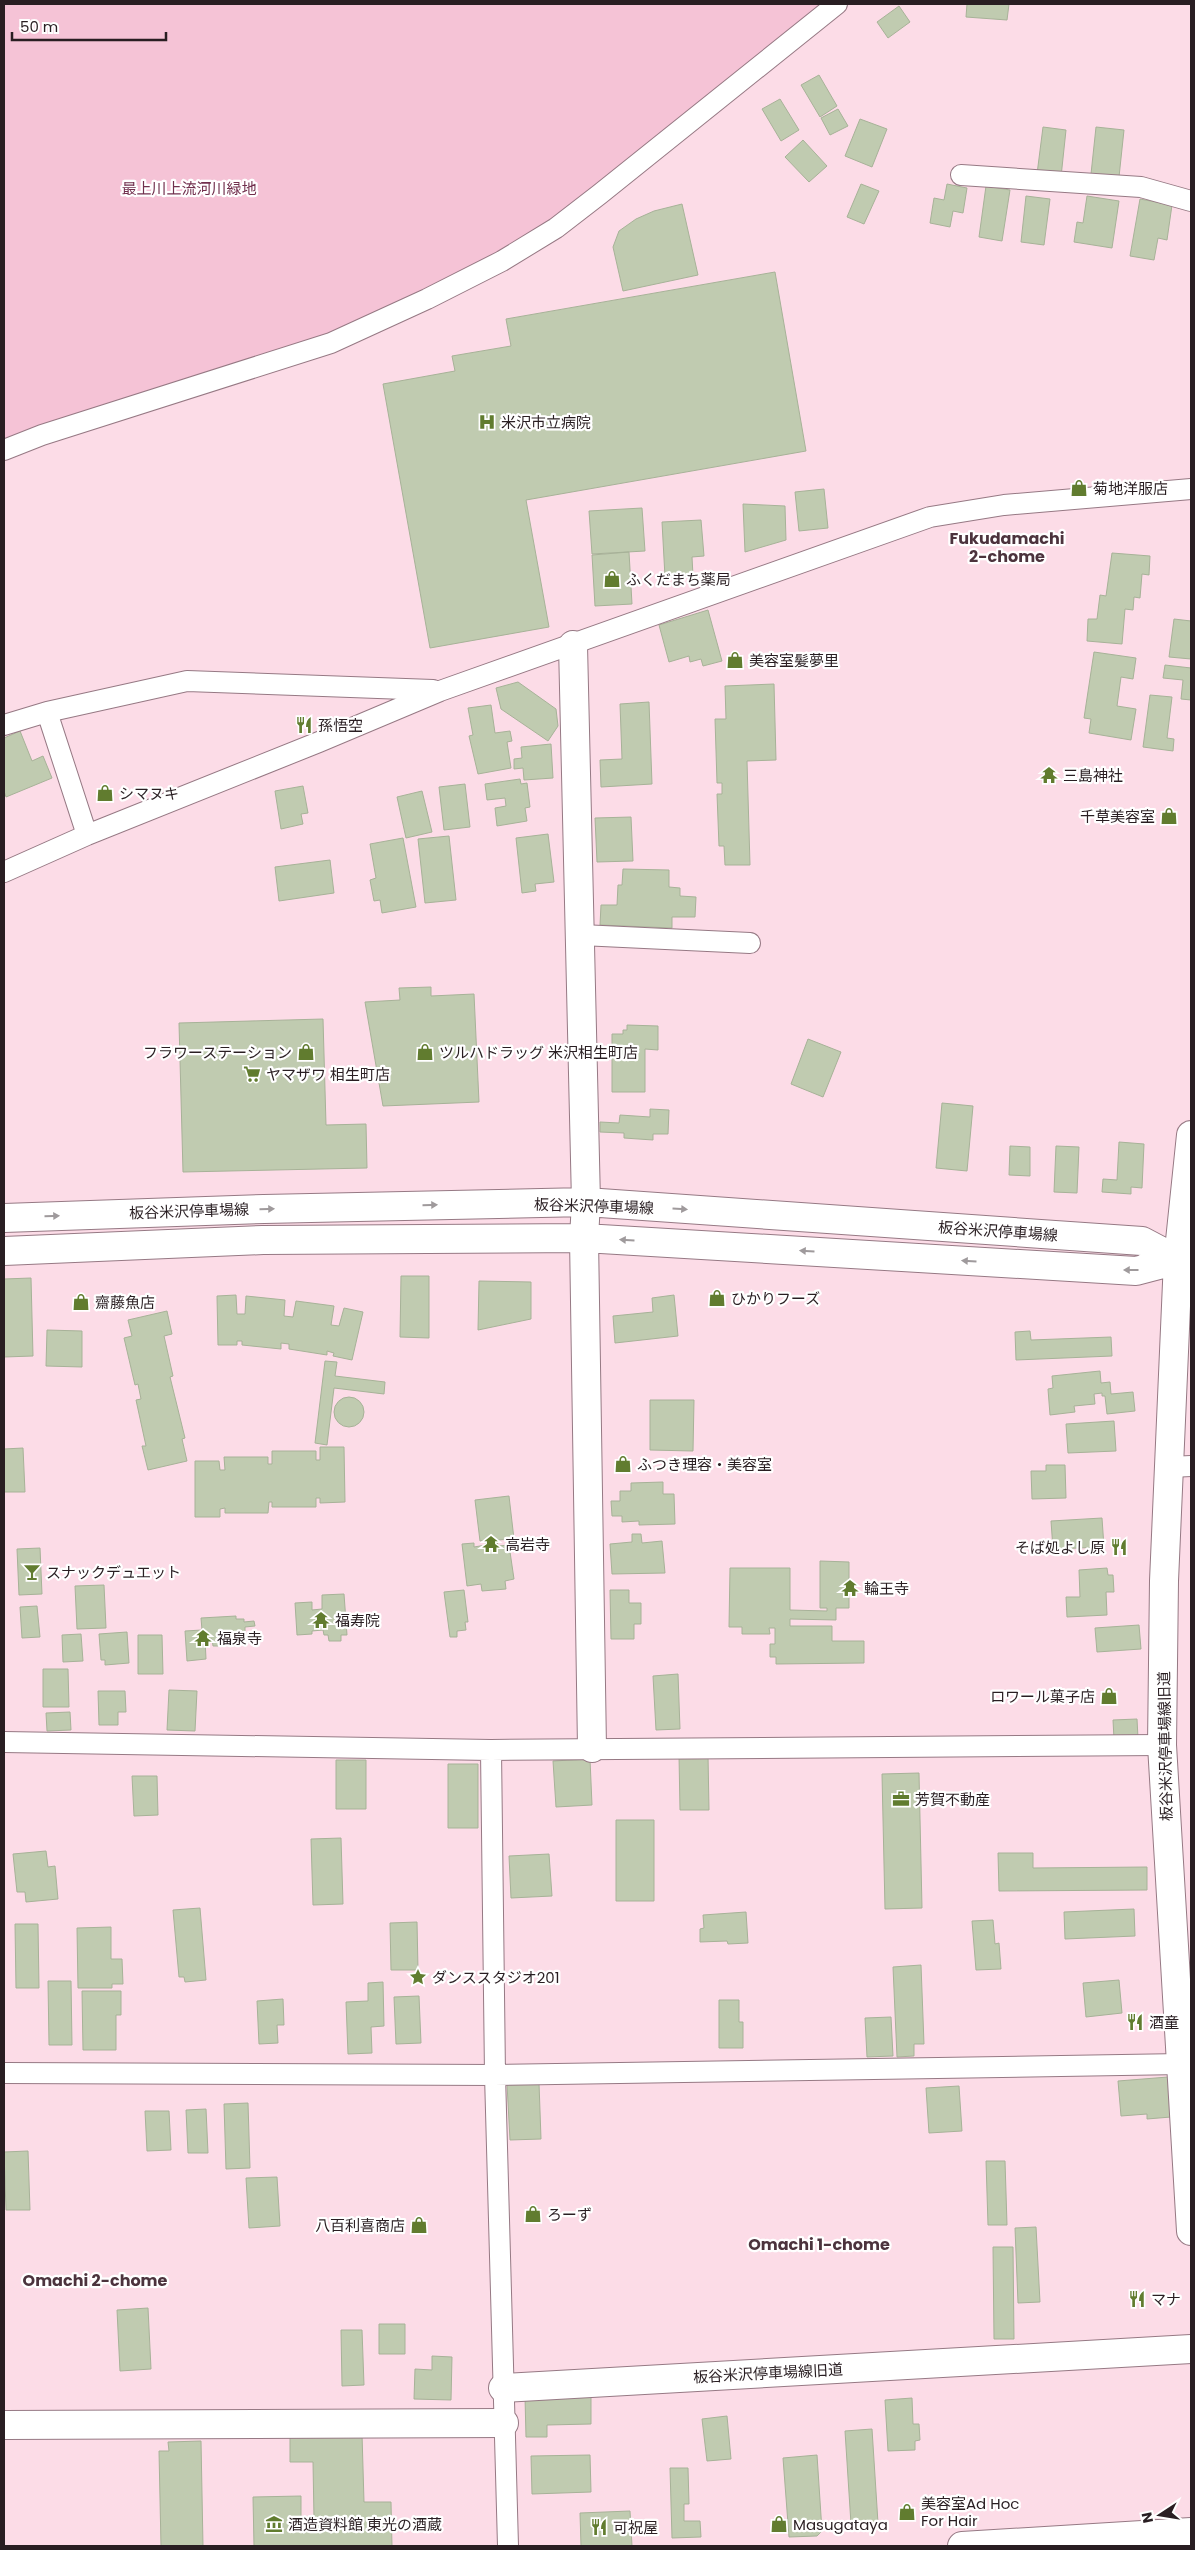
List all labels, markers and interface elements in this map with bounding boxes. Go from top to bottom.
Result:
scale bar [12,10,166,42]
text: 50 m [20,16,58,37]
park label: 最上川上流河川緑地 [121,178,257,199]
hospital icon: 米沢市立病院 [477,412,497,432]
place label: 米沢市立病院 [501,412,591,433]
shop icon: 菊地洋服店 [1069,478,1089,498]
place label: 菊地洋服店 [1093,478,1168,499]
district label: Fukudamachi 2-chome [950,527,1064,568]
shop icon: ふくだまち薬局 [602,569,622,589]
place label: ふくだまち薬局 [626,569,731,590]
shop icon: 美容室髪夢里 [725,650,745,670]
place label: 美容室髪夢里 [749,650,839,671]
restaurant icon: 孫悟空 [294,715,314,735]
place label: 孫悟空 [318,715,363,736]
temple icon: 三島神社 [1039,765,1059,785]
place label: 三島神社 [1063,765,1123,786]
shop icon: シマヌキ [95,783,115,803]
place label: シマヌキ [119,783,179,804]
place label: 千草美容室 [1080,806,1155,827]
shop icon: 千草美容室 [1159,806,1179,826]
place label: フラワーステーション [143,1042,292,1063]
shop icon: フラワーステーション [296,1042,316,1062]
shop icon: ツルハドラッグ 米沢相生町店 [415,1042,435,1062]
place label: ツルハドラッグ 米沢相生町店 [439,1042,638,1063]
supermarket icon: ヤマザワ 相生町店 [242,1064,262,1084]
place label: ヤマザワ 相生町店 [266,1064,390,1085]
street label: 板谷米沢停車場線 [534,1193,654,1219]
street label: 板谷米沢停車場線 [129,1198,249,1224]
one-way arrow [422,1201,438,1209]
one-way arrow [260,1204,276,1212]
one-way arrow [672,1205,688,1213]
one-way arrow [45,1212,61,1220]
street label: 板谷米沢停車場線 [937,1216,1059,1246]
one-way arrow [619,1236,635,1244]
one-way arrow [799,1247,815,1255]
one-way arrow [961,1257,977,1265]
one-way arrow [1123,1266,1139,1274]
shop icon: ひかりフーズ [707,1288,727,1308]
place label: ひかりフーズ [731,1288,820,1309]
shop icon: 齋藤魚店 [71,1292,91,1312]
place label: 齋藤魚店 [95,1292,155,1313]
shop icon: ふつき理容・美容室 [613,1454,633,1474]
place label: ふつき理容・美容室 [637,1454,772,1475]
temple icon: 高岩寺 [481,1534,501,1554]
place label: 高岩寺 [505,1534,550,1555]
place label: そば処よし原 [1015,1537,1105,1558]
restaurant icon: そば処よし原 [1109,1537,1129,1557]
bar icon: スナックデュエット [22,1562,42,1582]
place label: スナックデュエット [46,1562,181,1583]
temple icon: 輪王寺 [840,1578,860,1598]
place label: 輪王寺 [864,1578,909,1599]
temple icon: 福寿院 [311,1610,331,1630]
place label: 福寿院 [335,1610,380,1631]
temple icon: 福泉寺 [193,1628,213,1648]
place label: 福泉寺 [217,1628,262,1649]
street label: 板谷米沢停車場線旧道 [1153,1671,1177,1821]
place label: ロワール菓子店 [990,1686,1095,1707]
shop icon: ロワール菓子店 [1099,1686,1119,1706]
office icon: 芳賀不動産 [891,1789,911,1809]
place label: 芳賀不動産 [915,1789,990,1810]
place icon: ダンススタジオ201 [408,1967,428,1987]
place label: ダンススタジオ201 [432,1967,560,1988]
restaurant icon: 酒童 [1125,2012,1145,2032]
place label: 酒童 [1149,2012,1179,2033]
shop icon: ろーず [523,2204,543,2224]
place label: ろーず [547,2204,592,2225]
place label: 八百利喜商店 [315,2215,405,2236]
shop icon: 八百利喜商店 [409,2215,429,2235]
district label: Omachi 1-chome [748,2233,890,2256]
district label: Omachi 2-chome [23,2269,168,2292]
restaurant icon: マナ [1127,2289,1147,2309]
place label: マナ [1151,2289,1181,2310]
street label: 板谷米沢停車場線旧道 [693,2359,843,2387]
north arrow [1135,2490,1185,2540]
place label: 美容室Ad Hoc For Hair [921,2493,1019,2531]
shop icon: 美容室Ad Hoc For Hair [897,2502,917,2522]
text: N [1136,2510,1158,2525]
museum icon: 酒造資料館 東光の酒蔵 [264,2514,284,2534]
place label: 酒造資料館 東光の酒蔵 [288,2514,442,2535]
shop icon: Masugataya [769,2514,789,2534]
place label: Masugataya [793,2514,888,2535]
restaurant icon: 可祝屋 [589,2517,609,2537]
place label: 可祝屋 [613,2517,658,2538]

